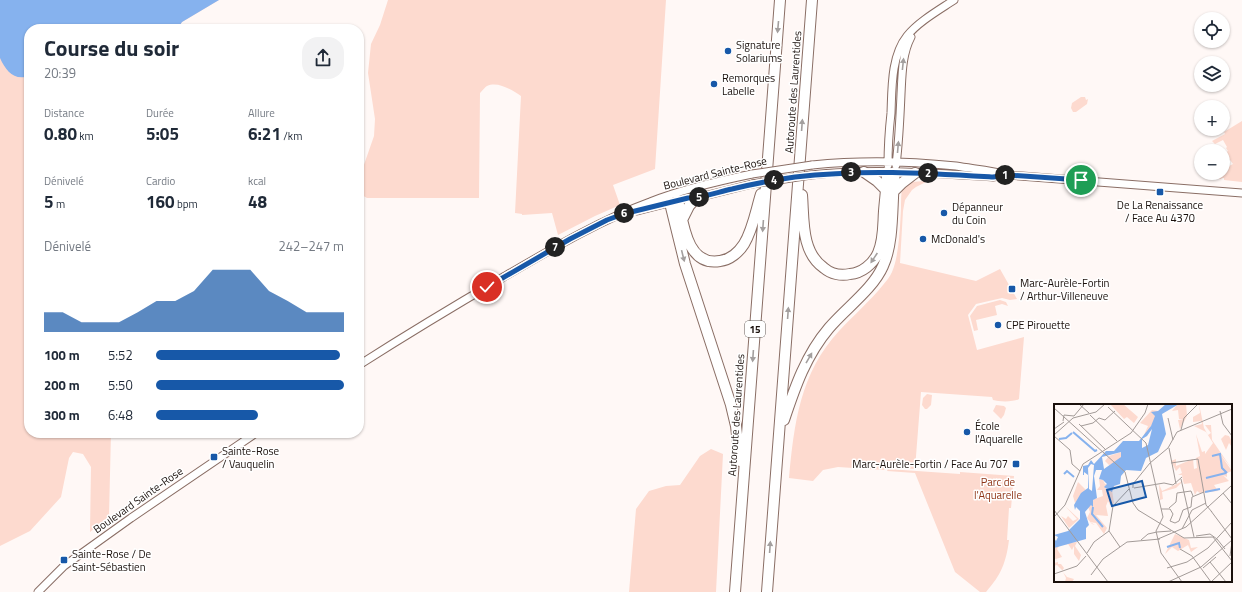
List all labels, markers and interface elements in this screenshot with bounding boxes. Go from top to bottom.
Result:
map controls [1194,12,1230,180]
button: locate [1194,12,1230,48]
one-way arrow [774,21,781,33]
street label: Autoroute des Laurentides [781,30,805,154]
text: Course du soir [44,31,179,65]
button: share [302,37,344,79]
place label: Signature Solariums [736,37,782,66]
marker: Signature Solariums [723,46,733,56]
button: layers [1194,56,1230,92]
one-way arrow [900,58,907,70]
text: 20:39 [44,63,76,83]
place label: Remorques Labelle [722,70,775,99]
marker: Remorques Labelle [709,79,719,89]
button: + [1194,100,1230,136]
text: Distance [44,105,84,121]
text: Durée [146,105,174,121]
text: Allure [248,105,275,121]
one-way arrow [798,119,805,131]
text: 0.80 [44,121,77,147]
text: 5:05 [146,121,179,147]
text: 6:21 [248,121,281,147]
text: km [77,128,94,144]
text: /km [281,128,302,144]
one-way arrow [895,141,901,153]
button: − [1194,144,1230,180]
street label: Boulevard Sainte-Rose [662,152,769,194]
pin: 3 [841,162,861,182]
pin: 2 [918,163,938,183]
pin [1064,163,1098,197]
text: 3 [848,164,854,180]
text: 2 [925,165,931,181]
pin: 1 [995,165,1015,185]
text: 1 [1002,167,1008,183]
icon: arrive [1070,169,1092,191]
pin: 4 [764,170,784,190]
text: 4 [771,172,777,188]
text: Dénivelé [44,173,84,189]
text: Cardio [146,173,175,189]
text: kcal [248,173,266,189]
pin: 5 [689,187,709,207]
marker: De La Renaissance / Face Au 4370 [1155,187,1165,197]
text: 5 [44,189,54,215]
text: 160 [146,189,175,215]
text: 48 [248,189,267,215]
text: 5 [696,189,702,205]
text: m [54,196,65,212]
text: bpm [175,196,198,212]
place label: De La Renaissance / Face Au 4370 [1117,197,1204,226]
place label: Dépanneur du Coin [952,199,1003,228]
pin: 6 [614,203,634,223]
text: 6 [621,205,627,221]
marker: Dépanneur du Coin [939,208,949,218]
one-way arrow [759,220,766,232]
place label: McDonald's [931,231,985,247]
marker: McDonald's [918,234,928,244]
text: Dénivelé [44,236,91,256]
text: 242–247 m [278,236,344,256]
pin: 7 [545,237,565,257]
text: 7 [552,239,558,255]
one-way arrow [680,250,686,262]
one-way arrow [870,253,878,264]
pin [470,270,504,304]
place label: Marc-Aurèle-Fortin / Arthur-Villeneuve [1020,275,1110,304]
icon: check [476,276,498,298]
marker: Marc-Aurèle-Fortin / Arthur-Villeneuve [1007,284,1017,294]
one-way arrow [784,307,791,319]
place label: CPE Pirouette [1006,317,1071,333]
marker: CPE Pirouette [993,320,1003,330]
road number: 15 [745,321,765,337]
text: 100 m [44,345,80,365]
text: 5:52 [108,345,133,365]
one-way arrow [749,350,756,362]
one-way arrow [805,352,812,364]
street label: Autoroute des Laurentides [724,353,748,477]
text: 200 m [44,375,80,395]
text: 5:50 [108,375,133,395]
inset map [1054,404,1232,582]
text: 300 m [44,405,80,425]
text: 6:48 [108,405,133,425]
place label: École l'Aquarelle [975,418,1023,447]
marker: École l'Aquarelle [962,427,972,437]
place label: Sainte-Rose / Vauquelin [222,443,280,472]
marker: Sainte-Rose / Vauquelin [209,452,219,462]
place label: Marc-Aurèle-Fortin / Face Au 707 [852,456,1008,472]
marker: Marc-Aurèle-Fortin / Face Au 707 [1011,459,1021,469]
street label: Boulevard Sainte-Rose [90,463,186,537]
park label: Parc de l'Aquarelle [974,474,1022,503]
one-way arrow [767,541,774,553]
place label: Sainte-Rose / De Saint-Sébastien [72,546,152,575]
marker: Sainte-Rose / De Saint-Sébastien [59,555,69,565]

